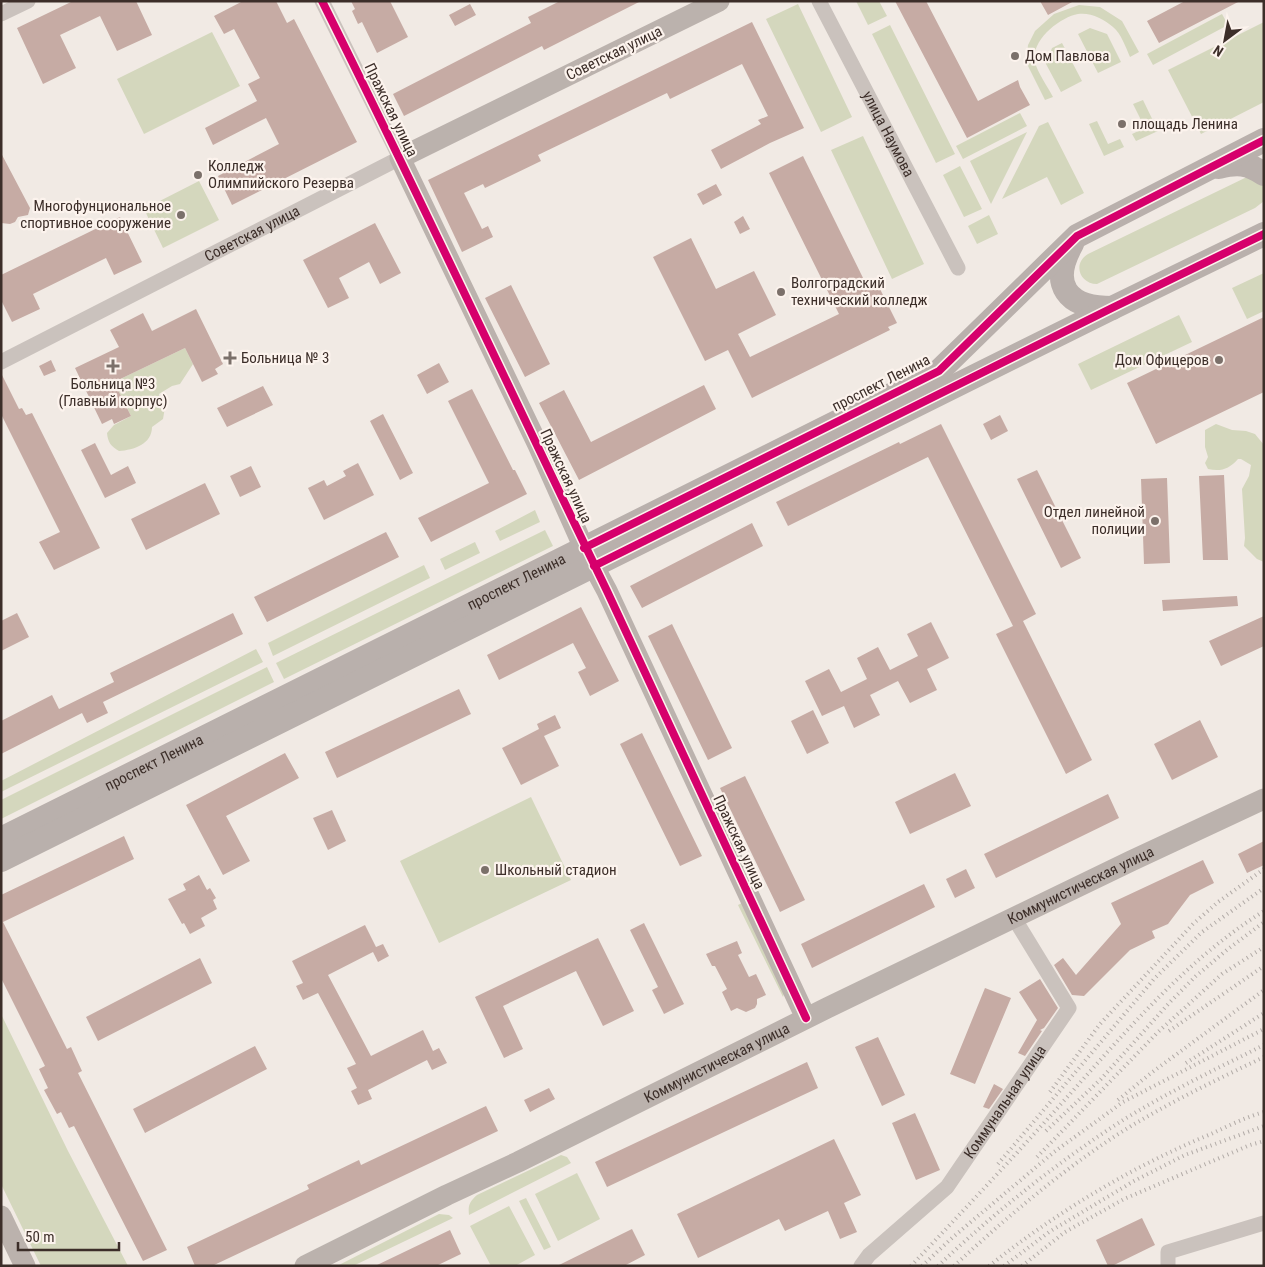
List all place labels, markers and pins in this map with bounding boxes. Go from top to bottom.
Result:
place label: Дом Павлова [1025,47,1110,65]
marker: Дом Павлова [1009,50,1021,62]
place label: площадь Ленина [1132,115,1238,133]
marker: площадь Ленина [1116,118,1128,130]
place label: Колледж Олимпийского Резерва [208,157,354,192]
marker: Колледж Олимпийского Резерва [192,169,204,181]
place label: Многофунциональное спортивное сооружение [20,197,171,232]
marker: Многофунциональное спортивное сооружение [175,209,187,221]
place label: Волгоградский технический колледж [791,274,928,309]
marker: Волгоградский технический колледж [775,286,787,298]
place label: Больница № 3 [241,349,329,367]
marker: Больница № 3 [223,351,237,365]
place label: Дом Офицеров [1115,351,1209,369]
marker: Дом Офицеров [1213,354,1225,366]
marker: Больница №3 (Главный корпус) [106,359,120,373]
place label: Больница №3 (Главный корпус) [58,375,168,410]
place label: Отдел линейной полиции [1044,503,1145,538]
marker: Отдел линейной полиции [1149,515,1161,527]
place label: Школьный стадион [495,861,617,879]
marker: Школьный стадион [479,864,491,876]

